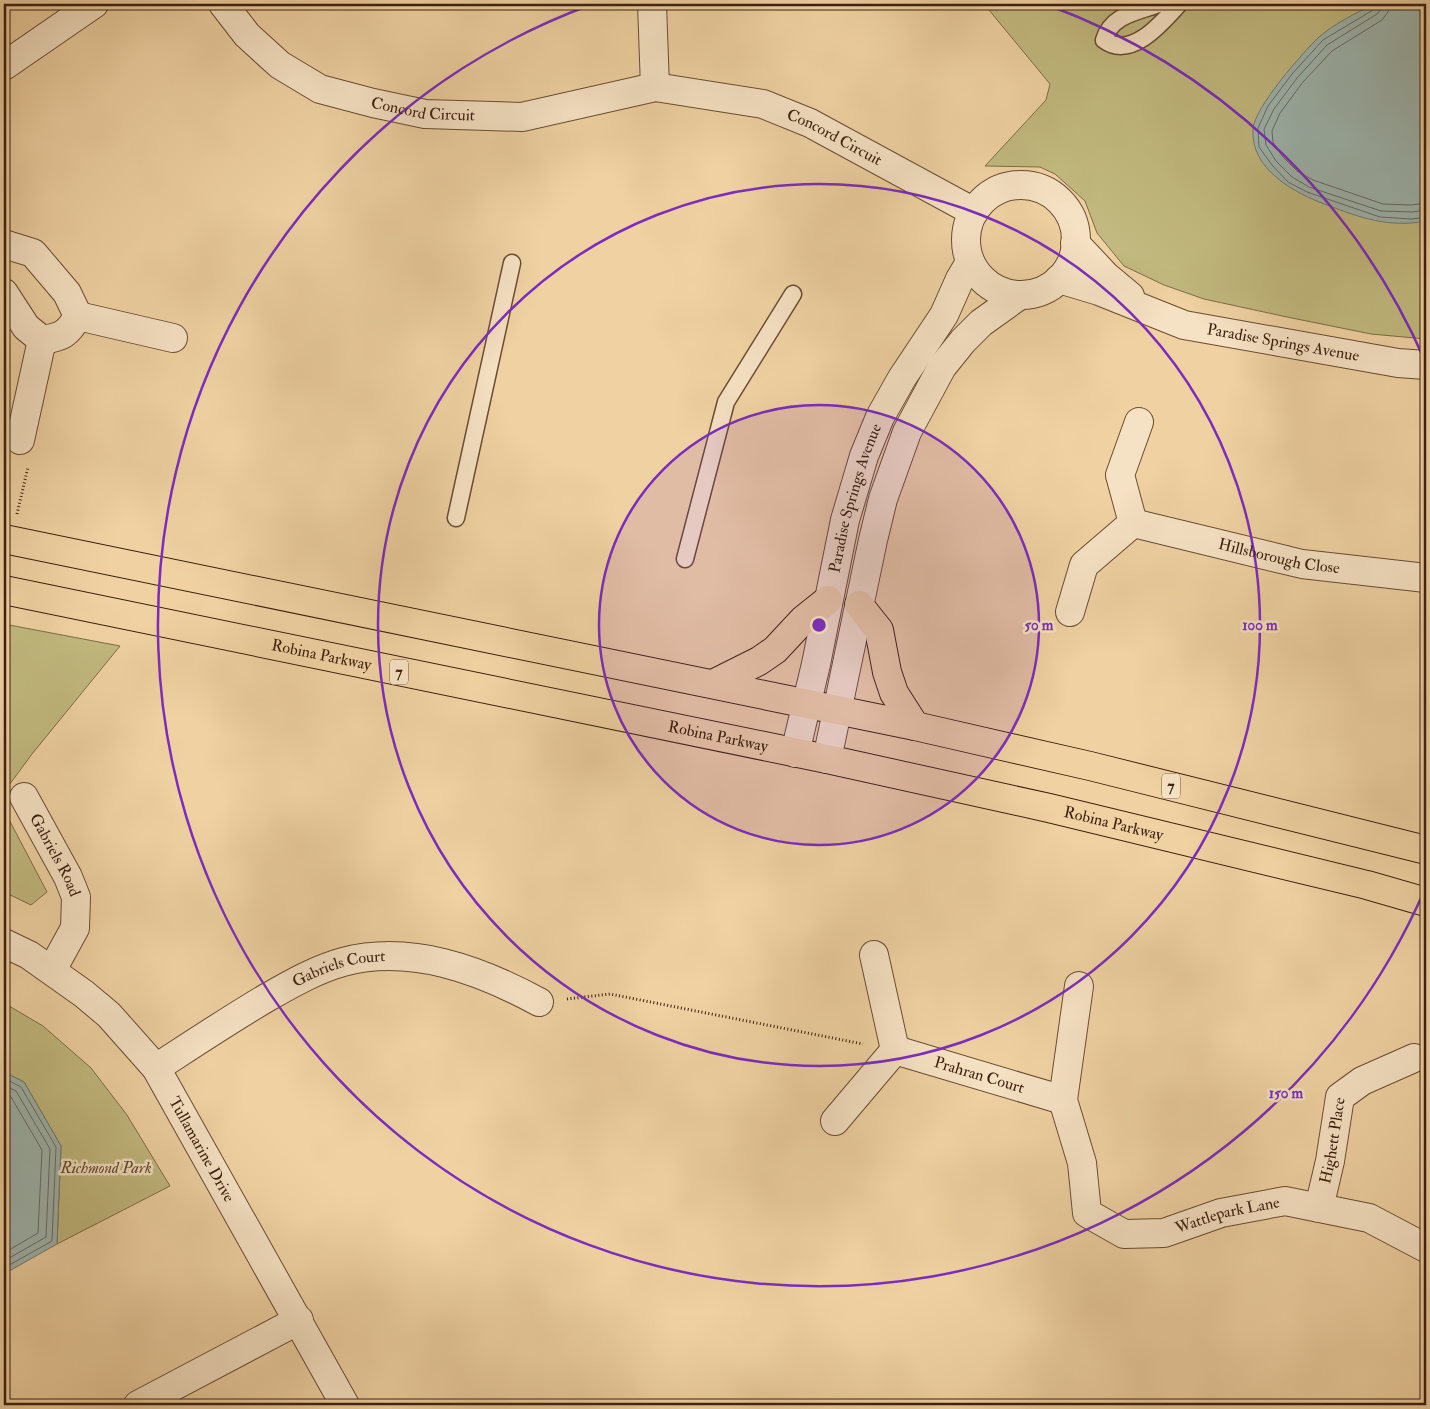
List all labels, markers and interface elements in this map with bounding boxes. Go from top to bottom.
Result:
street label: Concord Circuit [369,93,475,126]
street label: Concord Circuit [784,105,886,170]
street label: Paradise Springs Avenue [1205,319,1361,366]
street label: Paradise Springs Avenue [825,420,886,574]
street label: Hillsborough Close [1216,534,1341,578]
centre of rings [810,616,828,634]
text: 50 m [1025,616,1054,635]
text: 100 m [1242,616,1278,635]
street label: Robina Parkway [270,635,374,675]
road number: 7 [390,660,408,684]
street label: Robina Parkway [666,717,771,757]
road number: 7 [1162,774,1180,798]
street label: Robina Parkway [1062,802,1166,846]
street label: Gabriels Road [25,810,85,900]
street label: Gabriels Court [289,946,386,992]
street label: Prahran Court [932,1052,1027,1098]
text: 150 m [1269,1084,1303,1103]
street label: Tullamarine Drive [164,1093,239,1206]
street label: Highett Place [1315,1096,1350,1186]
park label: Richmond Park [59,1158,152,1178]
street label: Wattlepark Lane [1172,1192,1282,1239]

